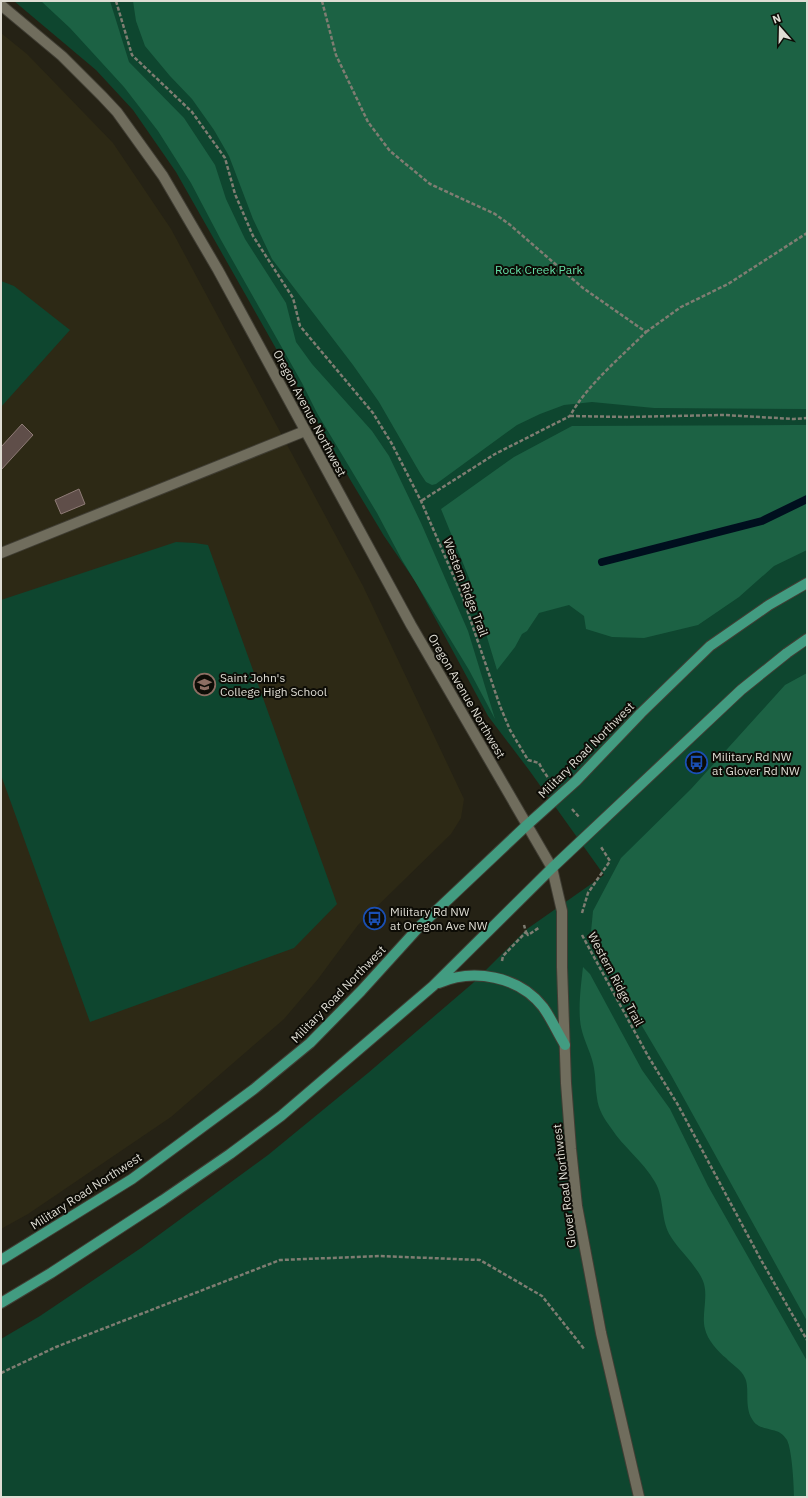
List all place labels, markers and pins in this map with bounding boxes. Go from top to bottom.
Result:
place label: Saint John's College High School [220,670,327,699]
school or university icon: Saint John's College High School [192,671,218,697]
place label: Military Rd NW at Glover Rd NW [712,749,800,778]
bus stop icon: Military Rd NW at Glover Rd NW [684,750,710,776]
place label: Military Rd NW at Oregon Ave NW [390,904,488,933]
bus stop icon: Military Rd NW at Oregon Ave NW [361,905,387,931]

